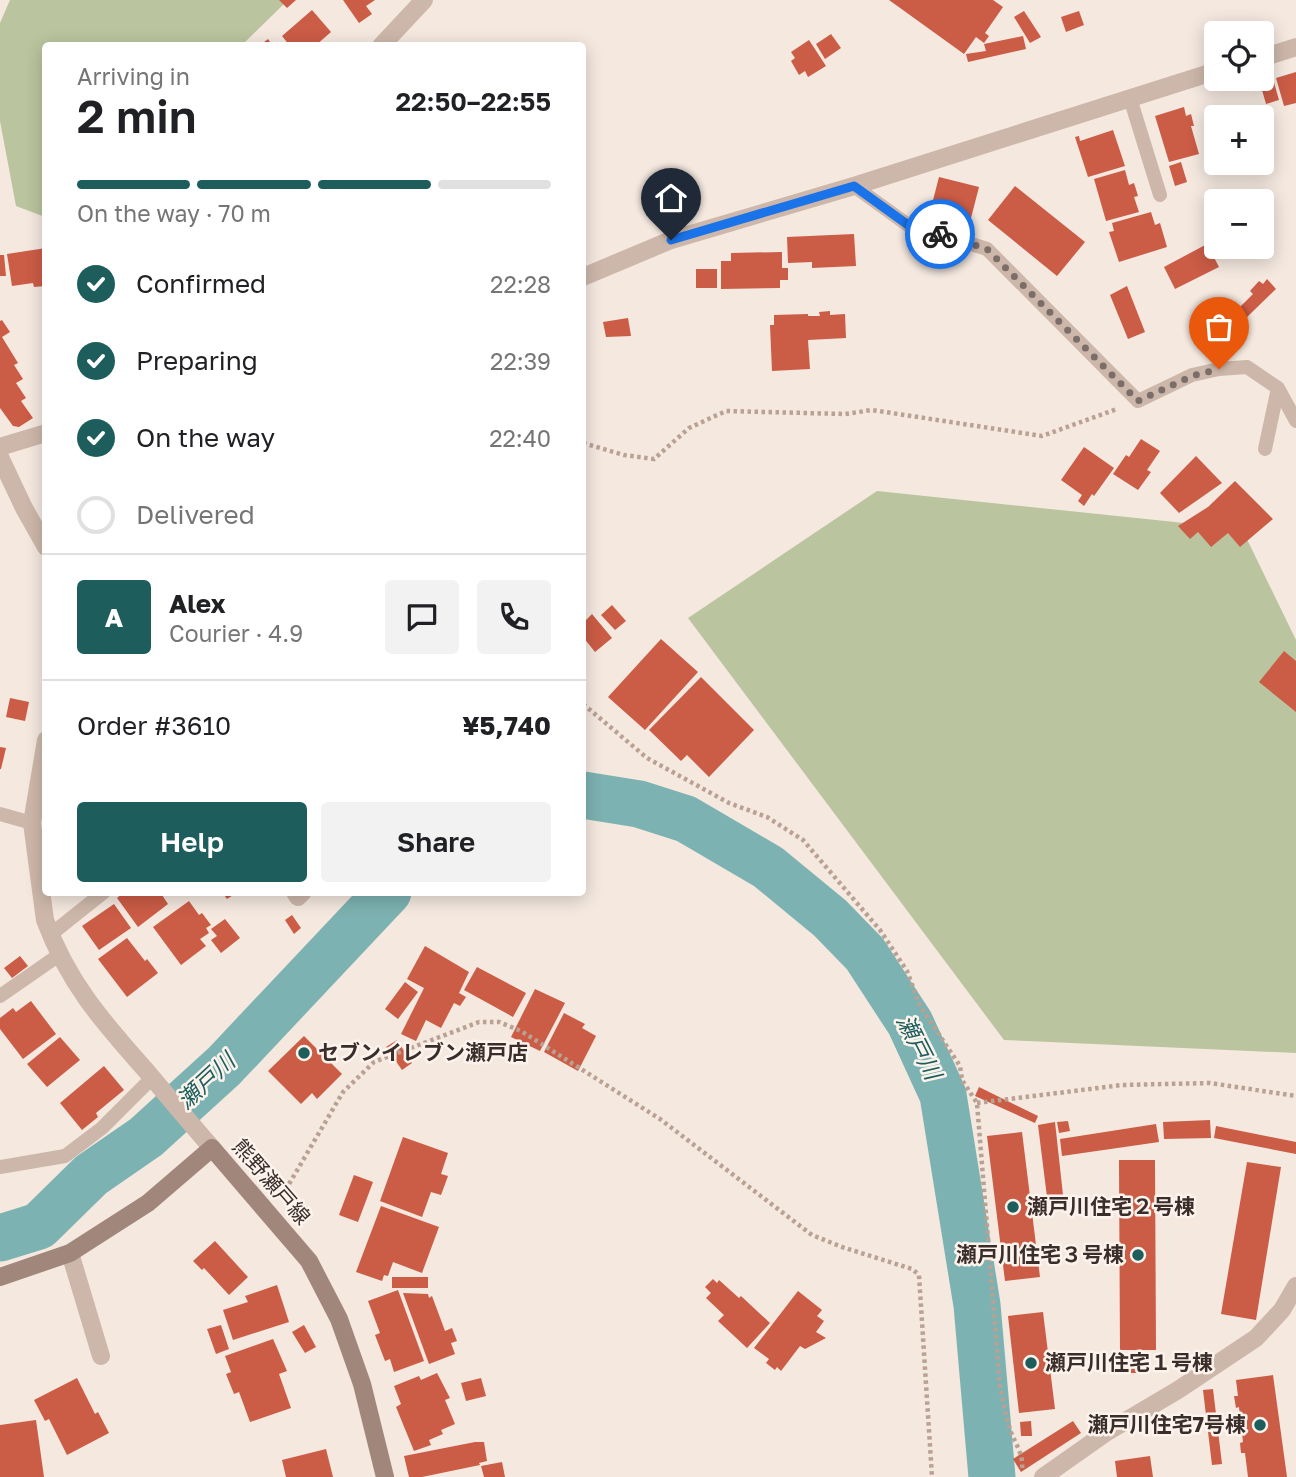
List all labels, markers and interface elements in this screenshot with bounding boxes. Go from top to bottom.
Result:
map controls [1204,21,1274,259]
button: locate [1204,21,1274,91]
text: Arriving in [77,62,190,90]
text: 22:50–22:55 [395,86,551,117]
text: 2 min [77,88,197,143]
button: + [1204,105,1274,175]
pin [641,168,701,240]
icon: home [652,179,690,217]
button: − [1204,189,1274,259]
text: On the way · 70 m [77,199,271,227]
courier [905,199,975,269]
icon: bike [921,215,959,253]
icon: check [77,265,115,303]
text: Confirmed [136,268,266,299]
text: 22:28 [490,270,551,298]
pin [1189,297,1249,369]
icon: bag [1200,308,1238,346]
icon: check [77,342,115,380]
text: Preparing [136,345,258,376]
text: 22:39 [490,347,551,375]
icon: check [77,419,115,457]
text: On the way [136,422,275,453]
text: 22:40 [489,424,551,452]
text: Delivered [136,499,255,530]
button: chat [385,580,459,654]
button: phone [477,580,551,654]
text: Alex [169,588,226,619]
text: A [105,602,123,633]
text: Courier · 4.9 [169,619,303,647]
text: Order #3610 [77,710,231,741]
text: ¥5,740 [462,710,551,741]
button: Help [77,802,307,882]
button: Share [321,802,551,882]
water label: 瀬戸川 [892,1009,949,1086]
place label: セブンイレブン瀬戸店 [318,1039,528,1065]
water label: 瀬戸川 [171,1044,242,1114]
marker: セブンイレブン瀬戸店 [296,1045,312,1061]
street label: 熊野瀬戸線 [228,1133,316,1229]
place label: 瀬戸川住宅２号棟 [1027,1193,1195,1219]
marker: 瀬戸川住宅２号棟 [1005,1199,1021,1215]
place label: 瀬戸川住宅３号棟 [956,1241,1124,1267]
marker: 瀬戸川住宅３号棟 [1130,1247,1146,1263]
place label: 瀬戸川住宅１号棟 [1045,1349,1213,1375]
marker: 瀬戸川住宅１号棟 [1023,1355,1039,1371]
place label: 瀬戸川住宅7号棟 [1088,1411,1246,1437]
marker: 瀬戸川住宅7号棟 [1252,1417,1268,1433]

